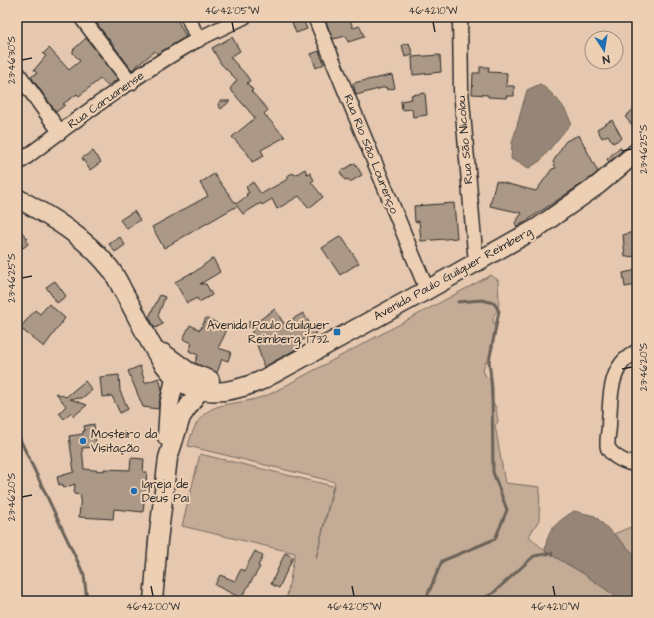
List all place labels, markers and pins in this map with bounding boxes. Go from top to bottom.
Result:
place label: Avenida Paulo Guilguer Reimberg, 1732 [207,317,329,349]
marker: Avenida Paulo Guilguer Reimberg, 1732 [332,327,342,337]
place label: Mosteiro da Visitação [91,426,157,457]
marker: Mosteiro da Visitação [78,436,88,446]
place label: Igreja de Deus Pai [142,476,189,507]
marker: Igreja de Deus Pai [129,486,139,496]

